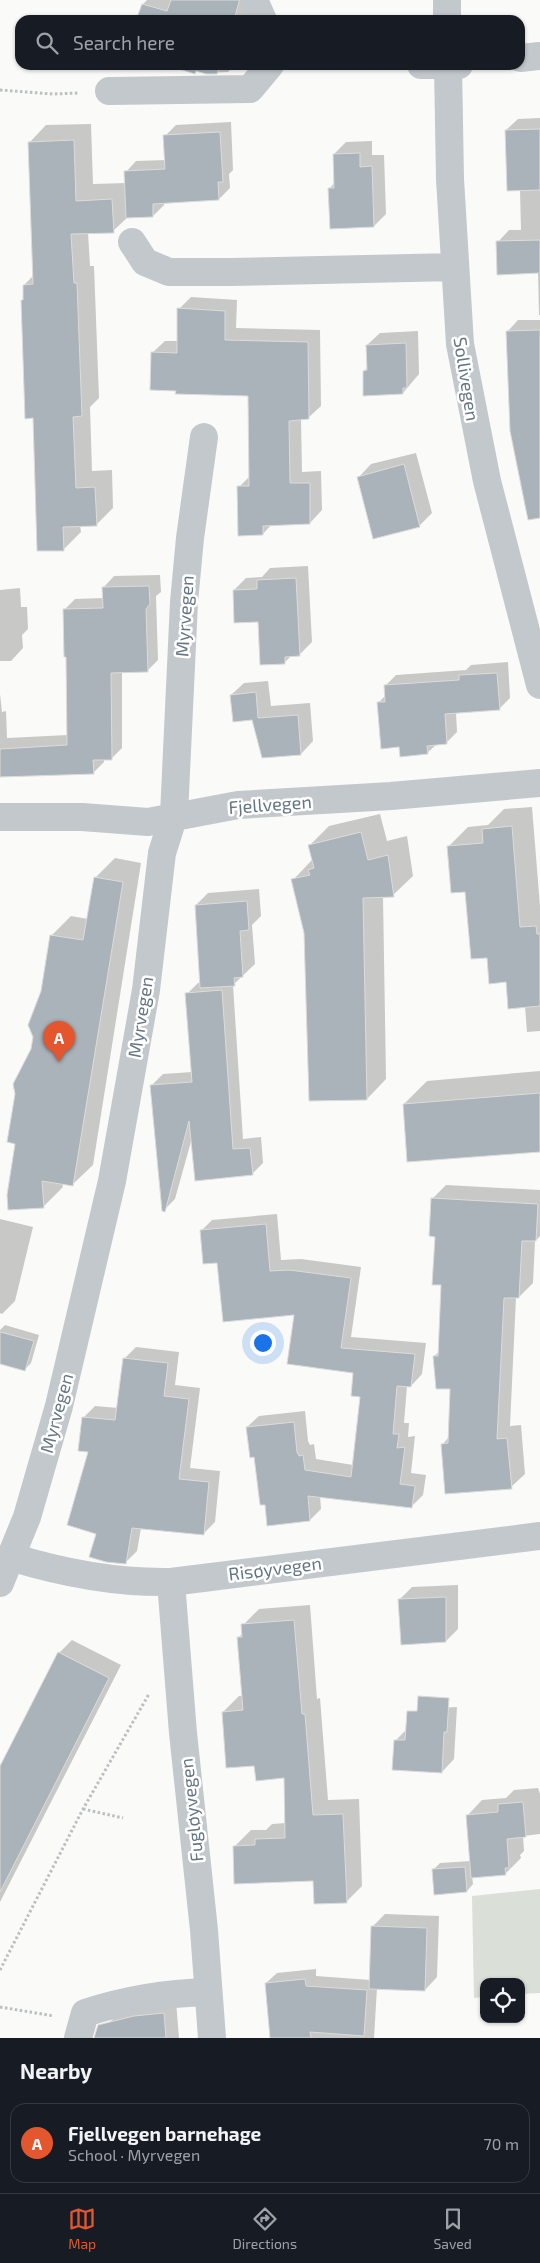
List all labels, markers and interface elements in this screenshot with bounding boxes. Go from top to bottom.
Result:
search box [15,15,525,70]
icon: search [33,29,61,57]
text: Search here [73,31,175,54]
street label: Sollivegen [450,335,484,423]
street label: Myrvegen [170,574,198,658]
street label: Fjellvegen [228,790,312,818]
street label: Myrvegen [123,975,157,1059]
pin: A [43,1021,75,1062]
your location [250,1330,276,1356]
street label: Myrvegen [35,1371,77,1455]
street label: Risøyvegen [227,1551,323,1585]
street label: Fugløyvegen [175,1757,207,1863]
map controls [480,1978,525,2023]
button: locate [480,1978,525,2023]
text: Nearby [20,2058,92,2083]
text: Fjellvegen barnehage [68,2122,261,2145]
text: A [32,2134,42,2153]
text: 70 m [484,2134,519,2153]
text: School · Myrvegen [68,2145,200,2164]
tab: Map [68,2205,96,2252]
tab: Directions [233,2205,297,2252]
tab: Saved [433,2205,472,2252]

